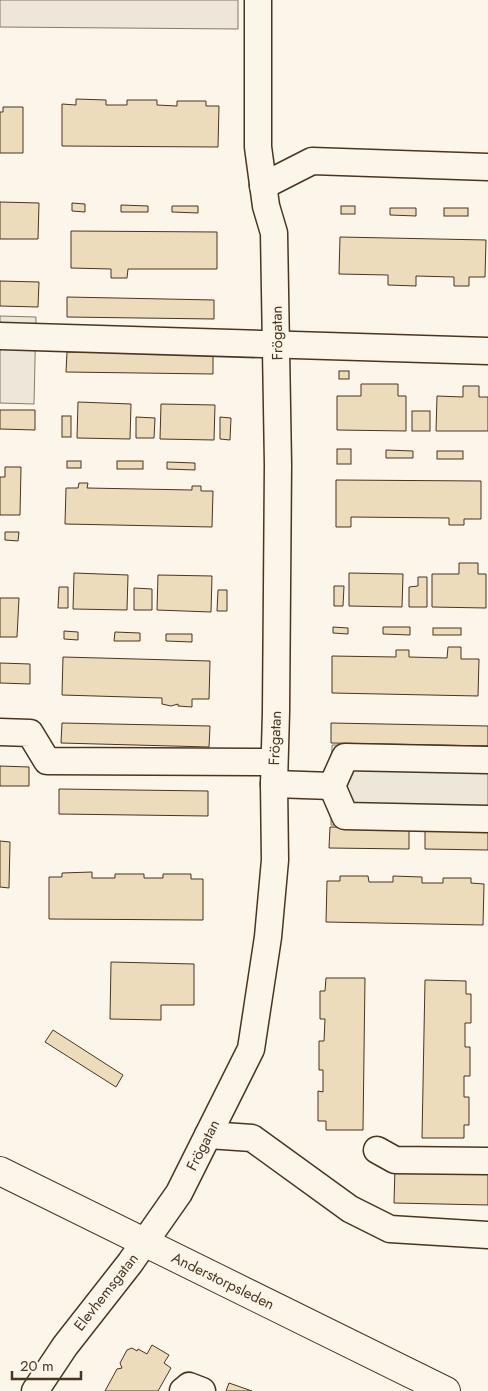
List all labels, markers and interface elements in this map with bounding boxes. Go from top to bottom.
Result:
street label: Frögatan [266,305,288,361]
street label: Frögatan [263,710,287,766]
street label: Frögatan [181,1116,225,1174]
street label: Anderstorpsleden [168,1247,278,1315]
street label: Elevhemsgatan [69,1248,143,1336]
scale bar [12,1348,81,1380]
text: 20 m [20,1355,54,1377]

